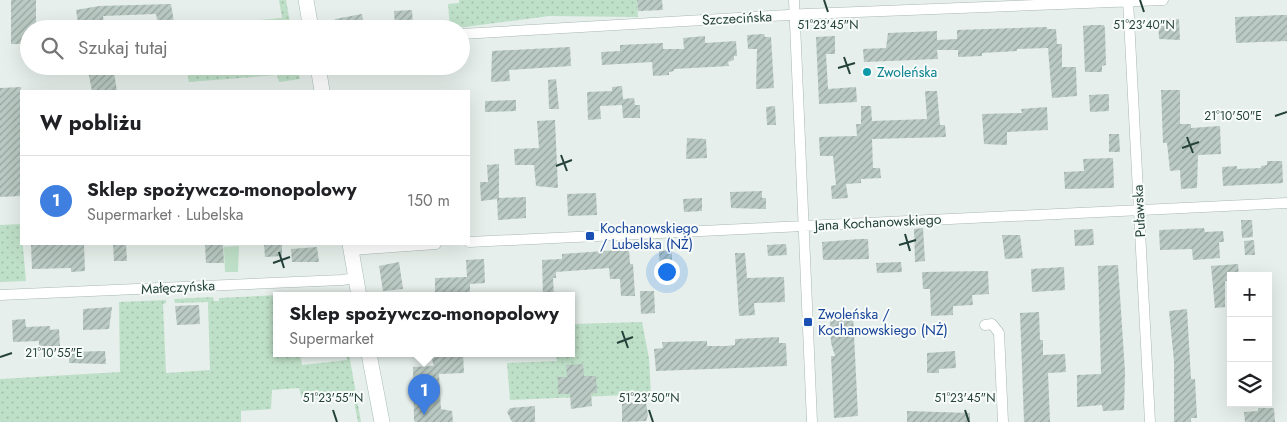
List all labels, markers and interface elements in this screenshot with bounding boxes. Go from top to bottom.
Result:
street label: Szczecińska [701,6,773,30]
text: 51°23'45"N [798,16,858,34]
text: 51°23'40"N [1113,16,1175,34]
search box [20,20,470,75]
icon: search [38,34,66,62]
text: Szukaj tutaj [78,34,168,61]
place label: Zwoleńska [877,62,937,82]
marker: Zwoleńska [861,66,873,78]
text: 21°10'50"E [1204,107,1262,125]
text: W pobliżu [40,108,141,138]
text: Sklep spożywczo-monopolowy [87,176,357,203]
street label: Puławska [1128,184,1150,238]
text: 1 [52,189,60,212]
text: 150 m [407,189,450,212]
text: Supermarket · Lubelska [87,203,243,226]
street label: Jana Kochanowskiego [812,209,942,235]
place label: Kochanowskiego / Lubelska (NŻ) [600,218,699,254]
marker: Kochanowskiego / Lubelska (NŻ) [584,230,596,242]
your location [654,259,680,285]
map controls [1227,272,1272,407]
button: + [1227,272,1272,317]
street label: Małęczyńska [141,275,215,299]
popup [273,292,575,357]
text: Sklep spożywczo-monopolowy [289,300,559,327]
place label: Zwoleńska / Kochanowskiego (NŻ) [818,304,948,340]
marker: Zwoleńska / Kochanowskiego (NŻ) [802,316,814,328]
button: − [1227,317,1272,362]
text: Supermarket [289,327,374,350]
text: 21°10'55"E [25,344,83,362]
button: layers [1227,362,1272,407]
pin: 1 [408,374,440,415]
text: 51°23'55"N [303,389,363,407]
text: 51°23'50"N [618,389,680,407]
text: 51°23'45"N [935,389,995,407]

